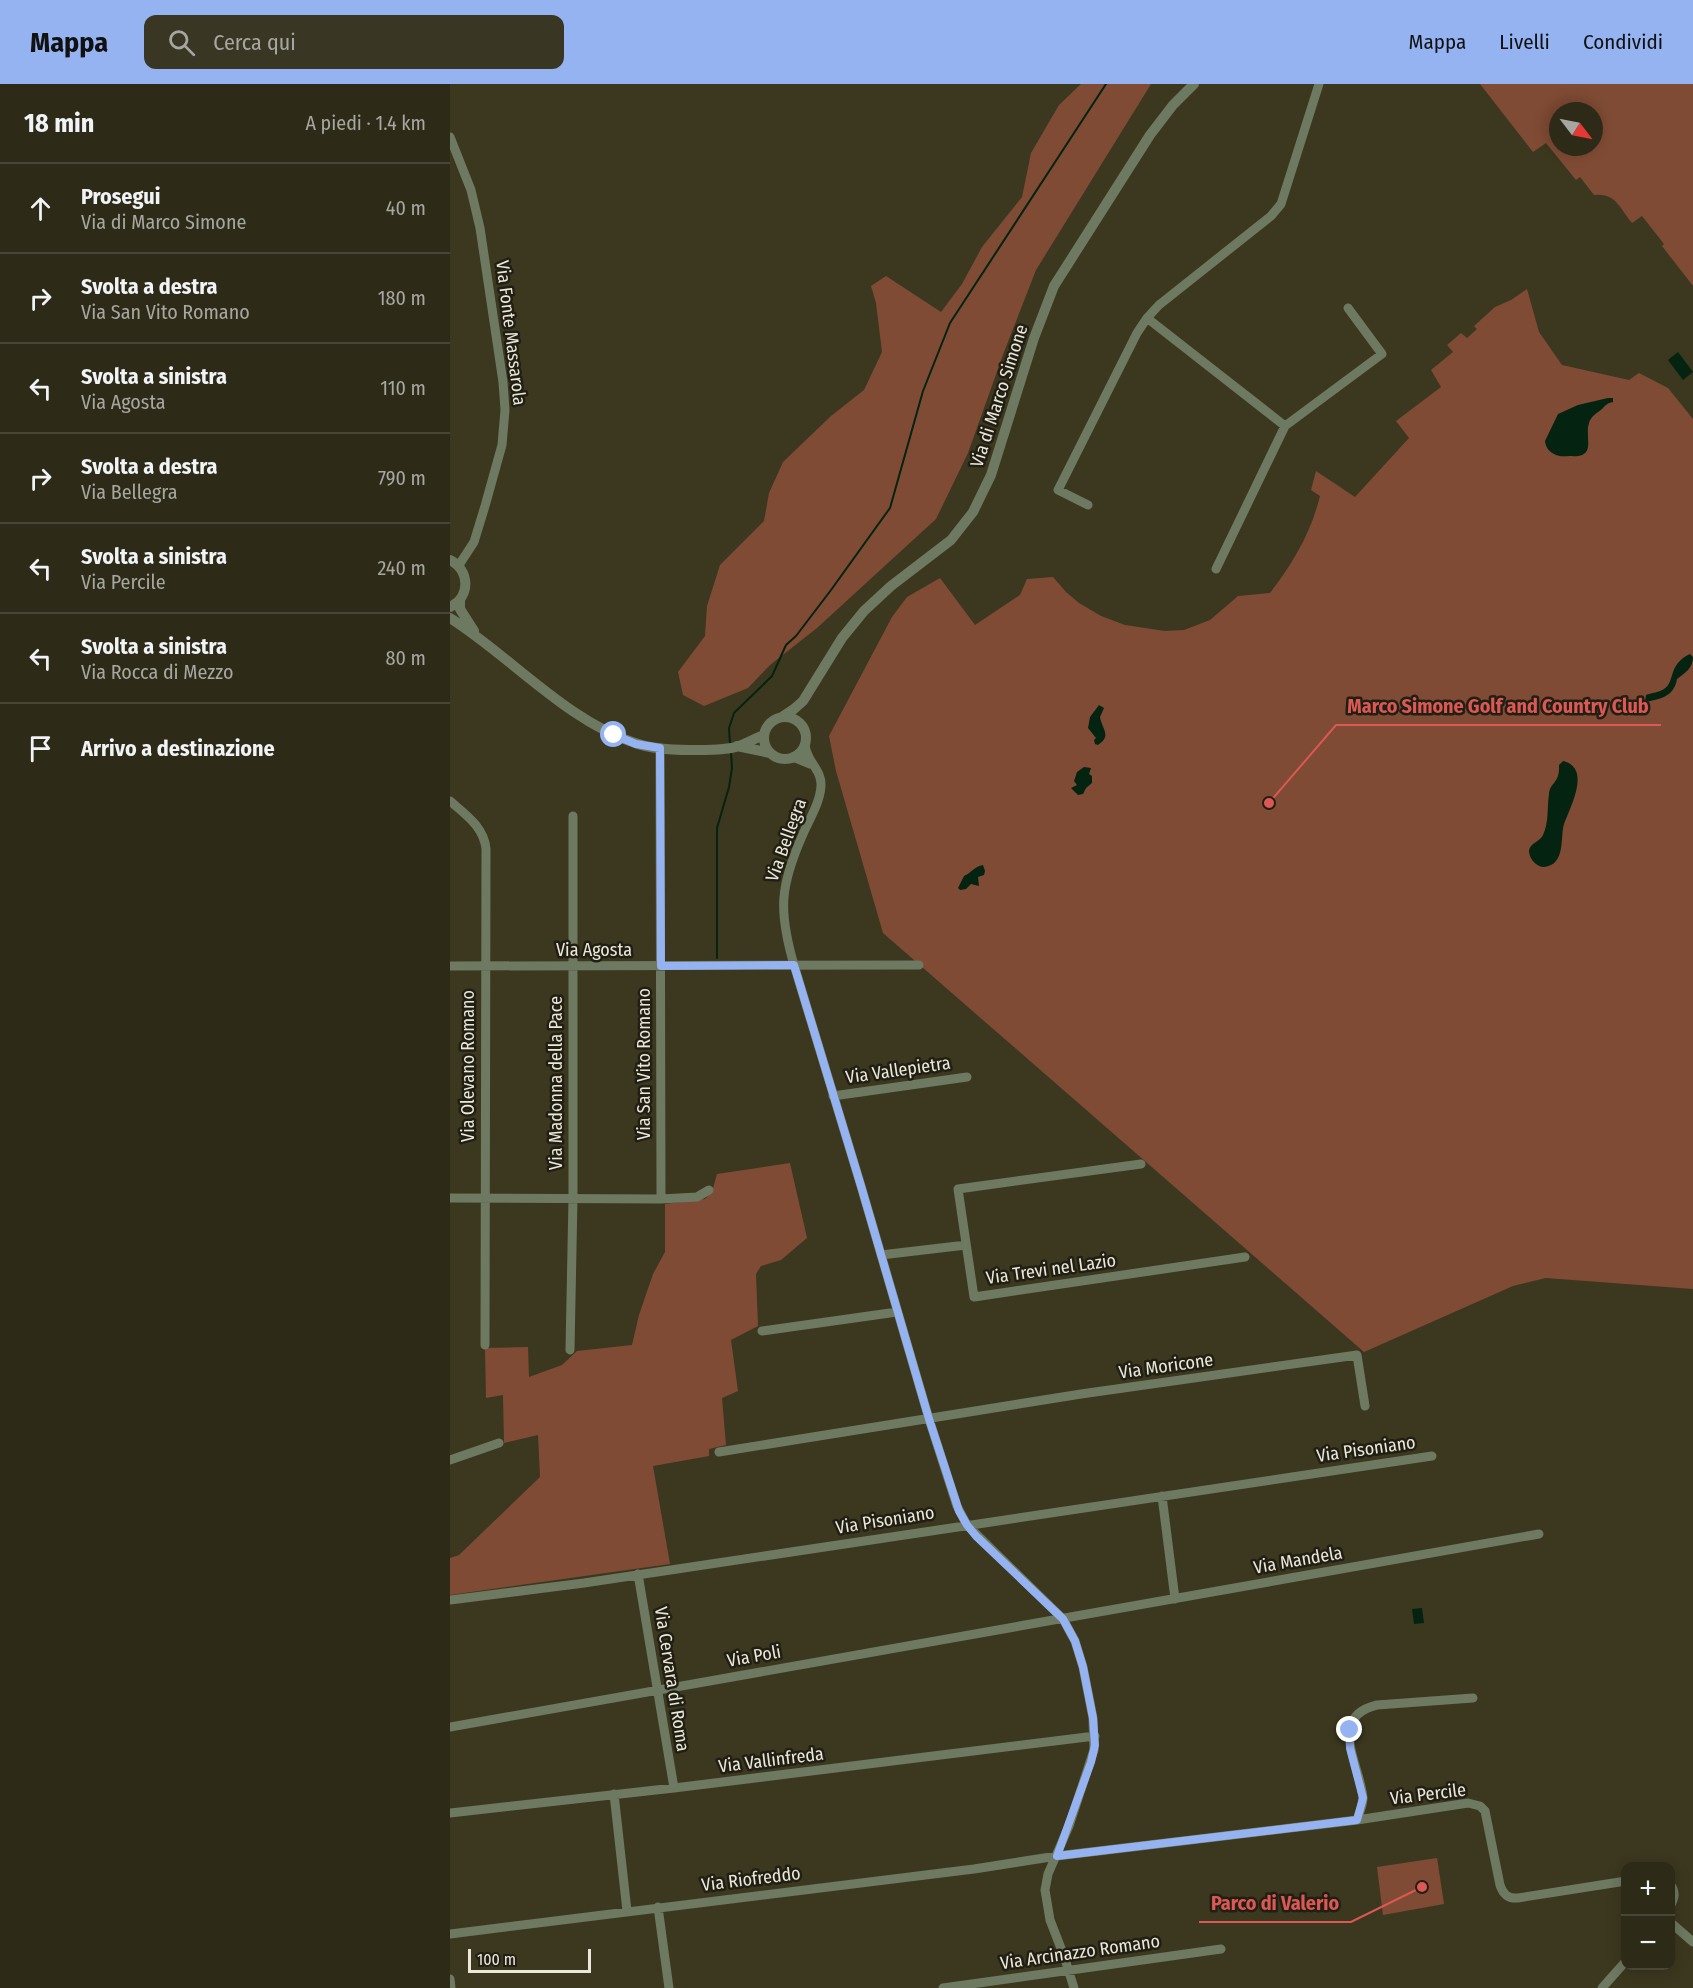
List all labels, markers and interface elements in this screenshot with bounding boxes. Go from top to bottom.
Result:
search box [144,15,564,69]
text: Mappa [30,26,108,59]
icon: search [165,26,198,59]
text: Cerca qui [213,29,296,56]
text: Mappa [1409,29,1466,55]
text: Livelli [1499,29,1550,55]
text: Condividi [1583,29,1663,55]
north arrow [1549,102,1603,156]
text: 18 min [24,108,94,139]
text: A piedi · 1.4 km [305,111,426,135]
text: Prosegui [81,183,160,210]
icon: ahead [24,192,57,225]
text: 40 m [386,196,426,220]
text: Via di Marco Simone [81,210,246,234]
street label: Via Fonte Massarola [491,259,531,407]
text: Svolta a destra [81,273,218,300]
icon: right [24,282,57,315]
text: 180 m [378,286,426,310]
text: Via San Vito Romano [81,300,250,324]
street label: Via di Marco Simone [966,322,1032,470]
text: Svolta a sinistra [81,363,227,390]
icon: left [24,372,57,405]
text: 110 m [380,376,426,400]
text: Via Agosta [81,390,166,414]
text: Svolta a destra [81,453,218,480]
icon: right [24,462,57,495]
text: 790 m [378,466,426,490]
text: Via Bellegra [81,480,177,504]
text: Svolta a sinistra [81,543,227,570]
icon: left [24,552,57,585]
text: 240 m [377,556,426,580]
text: Via Percile [81,570,166,594]
text: Svolta a sinistra [81,633,227,660]
icon: left [24,642,57,675]
text: 80 m [386,646,426,670]
text: Via Rocca di Mezzo [81,660,233,684]
callout: Marco Simone Golf and Country Club [1336,687,1661,725]
text: Marco Simone Golf and Country Club [1347,694,1649,718]
route start [600,721,626,747]
icon: arrive [24,732,57,765]
text: Arrivo a destinazione [81,735,275,762]
street label: Via Bellegra [761,795,811,885]
street label: Via Agosta [556,939,632,961]
street label: Via San Vito Romano [633,988,655,1140]
street label: Via Olevano Romano [457,990,479,1142]
street label: Via Madonna della Pace [545,996,567,1170]
street label: Via Vallepietra [844,1052,952,1088]
street label: Via Trevi nel Lazio [985,1249,1117,1289]
street label: Via Moricone [1117,1348,1215,1384]
street label: Via Pisoniano [1315,1431,1417,1467]
street label: Via Pisoniano [834,1501,936,1539]
street label: Via Mandela [1252,1541,1344,1579]
street label: Via Cervara di Roma [650,1605,694,1753]
street label: Via Poli [725,1640,783,1672]
route end [1336,1716,1362,1742]
street label: Via Vallinfreda [717,1743,825,1777]
street label: Via Percile [1389,1778,1467,1810]
street label: Via Riofreddo [700,1862,802,1896]
map controls [1621,1862,1675,1970]
button: + [1621,1862,1675,1916]
callout: Parco di Valerio [1199,1884,1351,1922]
text: Parco di Valerio [1211,1891,1339,1915]
button: − [1621,1916,1675,1970]
street label: Via Arcinazzo Romano [999,1930,1161,1974]
scale bar [468,1946,591,1974]
text: 100 m [477,1950,516,1969]

